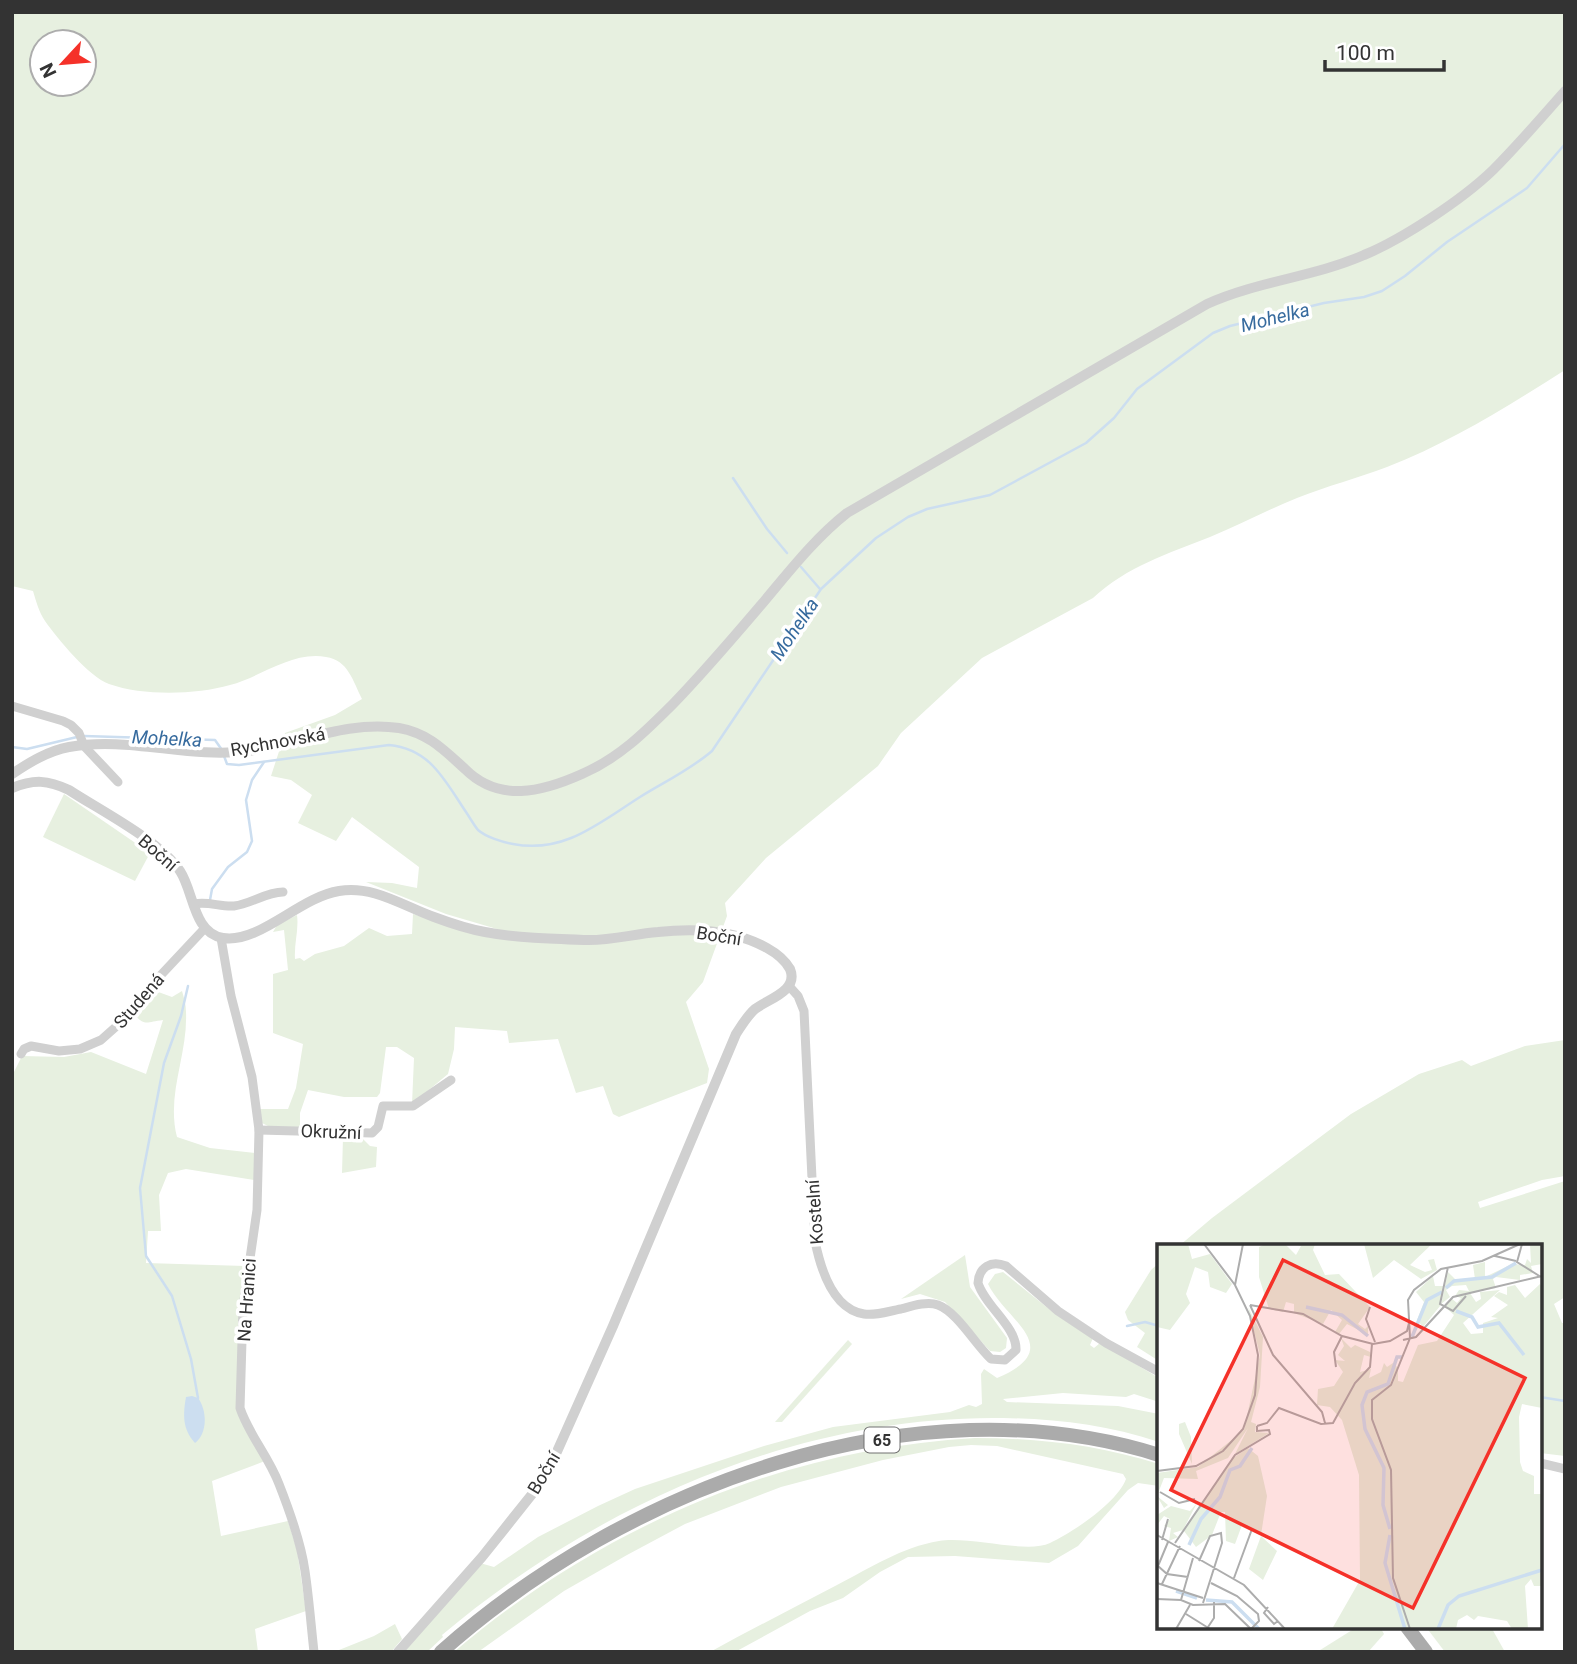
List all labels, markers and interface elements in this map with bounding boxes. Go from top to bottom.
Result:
north arrow [28,28,98,98]
scale bar [1325,28,1444,72]
text: 100 m [1336,41,1395,65]
text: N [35,59,61,81]
water label: Mohelka [1238,298,1312,337]
water label: Mohelka [765,594,824,665]
street label: Rychnovská [229,723,327,760]
water label: Mohelka [131,725,203,752]
street label: Boční [134,830,183,876]
street label: Boční [695,922,744,950]
street label: Studená [109,969,168,1032]
street label: Okružní [300,1120,362,1143]
street label: Kostelní [802,1178,827,1245]
inset map [1157,1244,1542,1629]
street label: Na Hranici [233,1258,260,1342]
road number: 65 [864,1428,900,1452]
street label: Boční [523,1447,565,1498]

